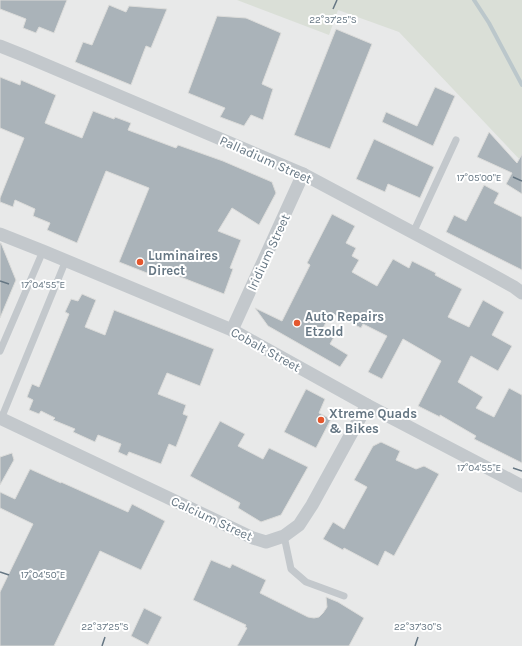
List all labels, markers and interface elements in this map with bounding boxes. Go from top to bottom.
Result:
text: 22°37'25"S [309,14,357,26]
street label: Palladium Street [217,132,314,187]
text: 17°05'00"E [457,172,501,184]
street label: Iridium Street [244,212,293,293]
place label: Luminaires Direct [148,248,218,278]
marker: Luminaires Direct [135,257,145,267]
text: 17°04'55"E [21,279,65,291]
place label: Auto Repairs Etzold [305,309,384,339]
marker: Auto Repairs Etzold [292,318,302,328]
street label: Cobalt Street [228,324,303,375]
place label: Xtreme Quads & Bikes [329,406,417,436]
marker: Xtreme Quads & Bikes [316,415,326,425]
text: 17°04'55"E [457,462,501,474]
street label: Calcium Street [169,493,255,544]
text: 17°04'50"E [21,569,65,581]
text: 22°37'25"S [81,621,129,633]
text: 22°37'30"S [394,621,442,633]

